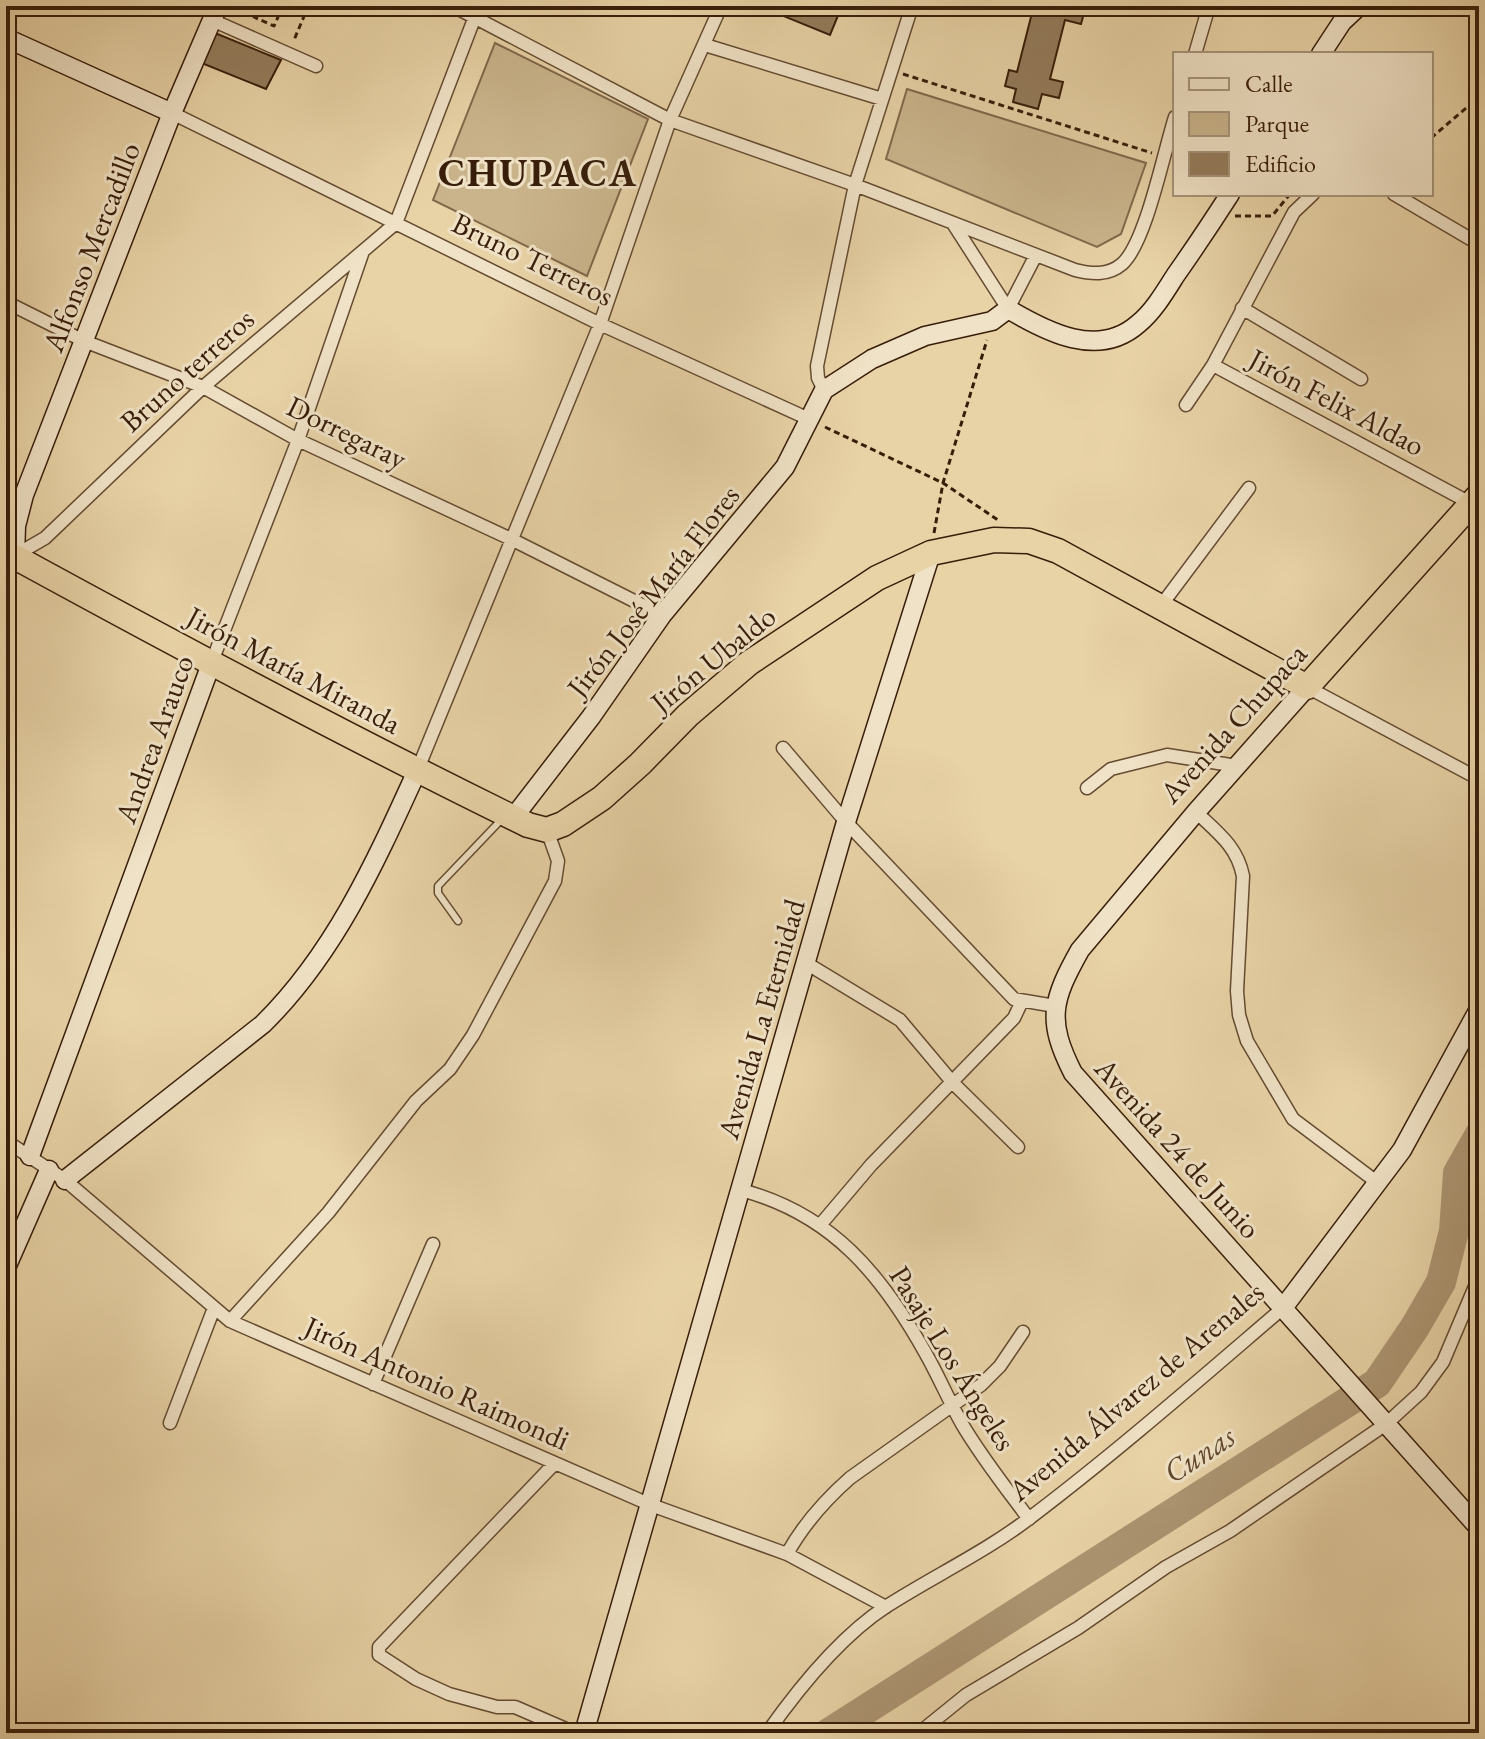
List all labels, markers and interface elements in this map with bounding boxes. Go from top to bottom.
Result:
legend [1173,52,1433,196]
text: Calle [1245,68,1293,99]
text: Parque [1245,108,1309,139]
street label: Alfonso Mercadillo [33,137,149,358]
district label: CHUPACA [438,148,638,197]
text: Edificio [1245,148,1316,179]
street label: Bruno Terreros [446,203,620,315]
street label: Bruno terreros [112,299,262,441]
street label: Jirón Felix Aldao [1240,338,1432,465]
street label: Dorregaray [280,386,414,478]
street label: Jirón José María Flores [556,477,748,708]
street label: Jirón María Miranda [177,596,408,743]
street label: Jirón Ubaldo [640,597,784,723]
street label: Avenida Chupaca [1150,635,1315,812]
street label: Andrea Arauco [105,649,203,830]
street label: Avenida La Eternidad [708,894,814,1144]
street label: Avenida 24 de Junio [1086,1048,1270,1247]
street label: Pasaje Los Ángeles [881,1258,1025,1458]
street label: Avenida Álvarez de Arenales [999,1272,1272,1510]
street label: Jirón Antonio Raimondi [295,1306,576,1459]
water label: Cunas [1155,1415,1243,1493]

